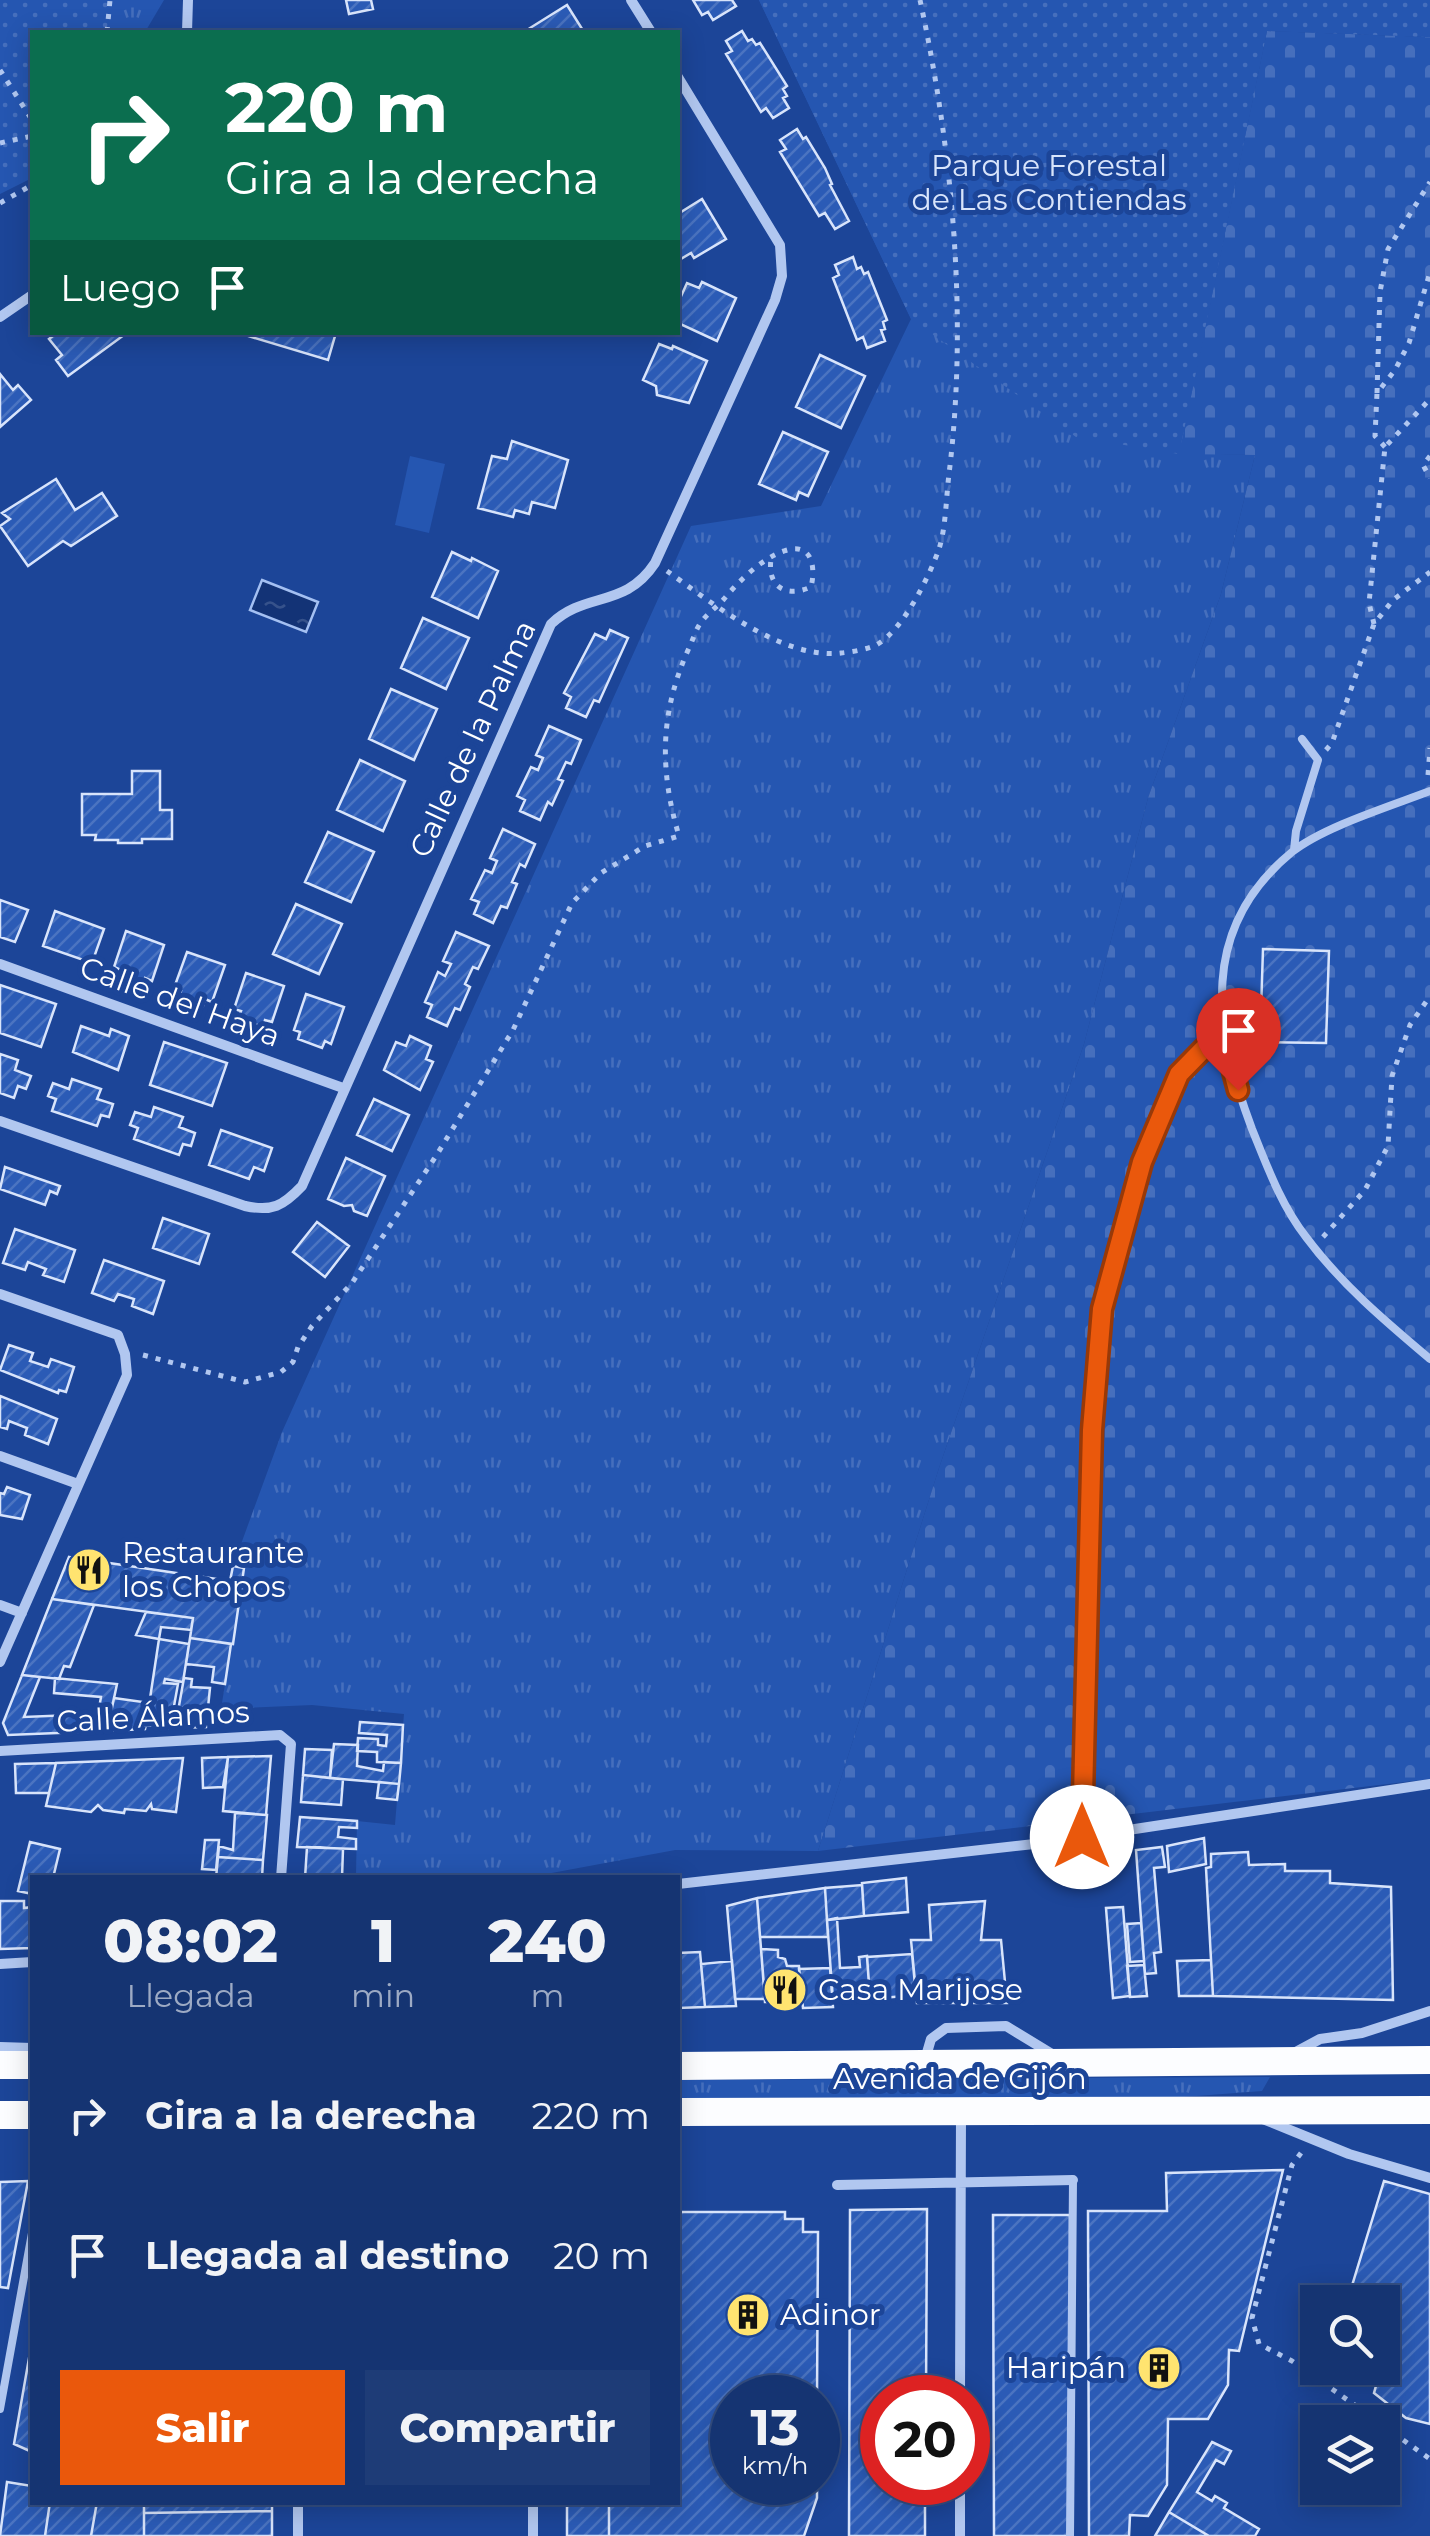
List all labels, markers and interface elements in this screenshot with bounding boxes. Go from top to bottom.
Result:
text: 220 m [225,64,448,150]
icon: right [60,70,190,200]
park label: Parque Forestal de Las Contiendas [911,147,1187,218]
text: Gira a la derecha [225,150,600,205]
icon: arrive [200,260,255,315]
text: Luego [60,264,180,311]
street label: Calle de la Palma [401,614,544,863]
street label: Calle del Haya [75,948,285,1055]
pin [1196,988,1281,1091]
icon: arrive [1211,1003,1266,1058]
place label: Restaurante los Chopos [122,1534,304,1605]
restaurant icon: Restaurante los Chopos [66,1547,112,1593]
street label: Calle Álamos [55,1693,251,1740]
position arrow [1030,1785,1134,1889]
text: 08:02 [103,1904,278,1977]
text: 1 [371,1904,395,1977]
text: 240 [488,1904,607,1977]
restaurant icon: Casa Marijose [762,1967,808,2013]
place label: Casa Marijose [818,1971,1023,2008]
text: Llegada [126,1976,255,2015]
text: min [351,1976,415,2015]
text: m [531,1976,565,2015]
street label: Avenida de Gijón [833,2060,1087,2097]
icon: right [60,2088,115,2143]
text: Gira a la derecha [145,2092,477,2139]
text: 220 m [531,2092,650,2139]
icon: arrive [60,2228,115,2283]
text: Llegada al destino [145,2232,509,2279]
text: 20 m [553,2232,650,2279]
map controls [1300,2285,1400,2505]
button: search [1300,2285,1400,2385]
building icon: Adinor [725,2292,771,2338]
place label: Adinor [780,2296,881,2333]
building icon: Haripán [1136,2345,1182,2391]
place label: Haripán [1006,2349,1126,2386]
button: Salir [60,2370,345,2485]
button: Compartir [365,2370,650,2485]
speed limit sign: 20 [860,2375,990,2505]
text: 13 [750,2397,800,2458]
button: layers [1300,2405,1400,2505]
text: km/h [742,2450,808,2480]

